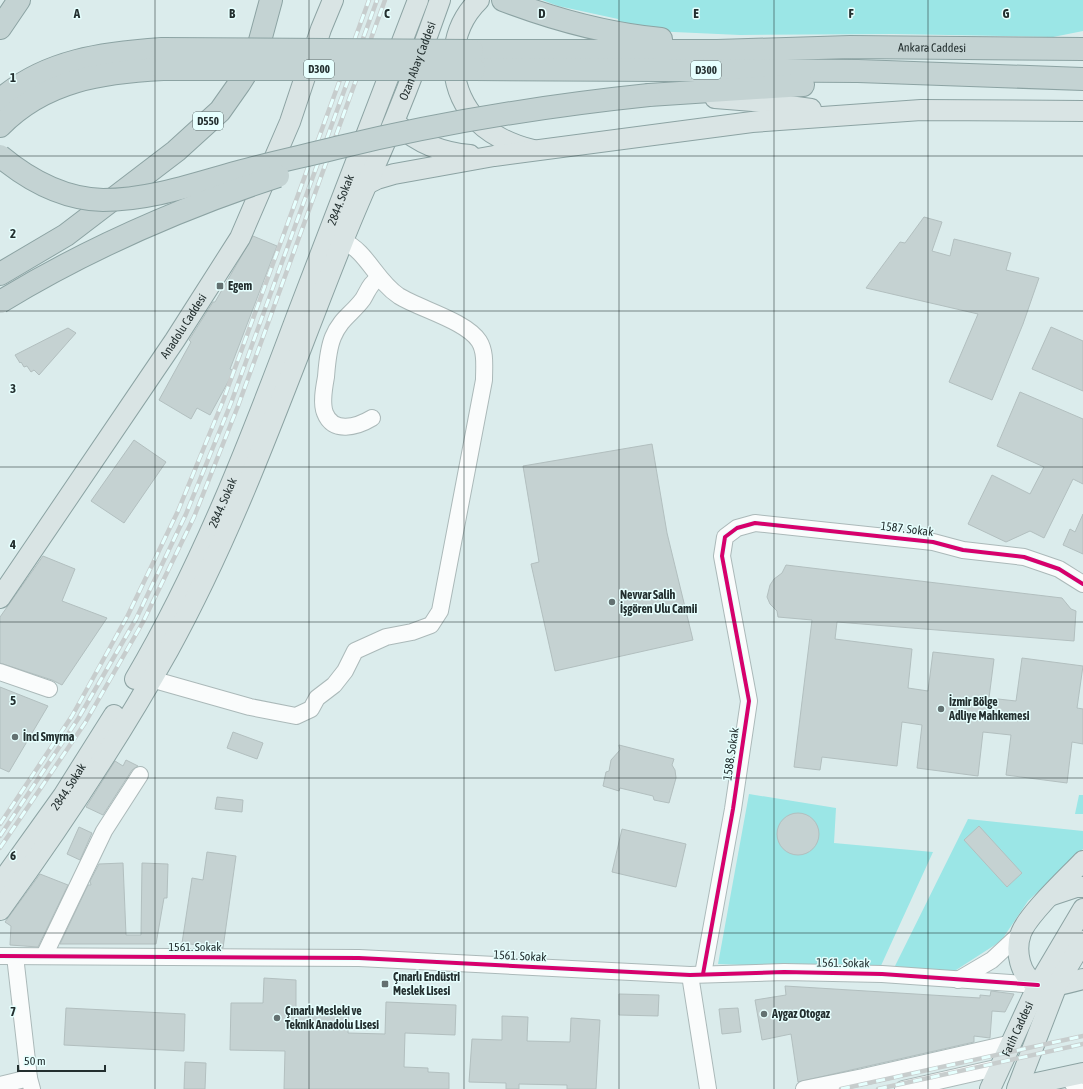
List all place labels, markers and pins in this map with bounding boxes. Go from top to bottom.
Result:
place label: Egem [228,279,252,293]
marker: Egem [215,281,225,291]
place label: Nevvar Salih İşgören Ulu Camii [620,588,697,616]
marker: Nevvar Salih İşgören Ulu Camii [607,597,617,607]
place label: İzmir Bölge Adliye Mahkemesi [948,694,1030,723]
marker: İzmir Bölge Adliye Mahkemesi [936,704,946,714]
place label: İnci Smyrna [23,729,75,744]
marker: İnci Smyrna [10,732,20,742]
place label: Çınarlı Endüstri Meslek Lisesi [393,970,460,998]
marker: Çınarlı Endüstri Meslek Lisesi [380,979,390,989]
place label: Çınarlı Mesleki ve Teknik Anadolu Lisesi [285,1004,379,1032]
place label: Aygaz Otogaz [771,1007,831,1021]
marker: Aygaz Otogaz [759,1009,769,1019]
marker: Çınarlı Mesleki ve Teknik Anadolu Lisesi [272,1013,282,1023]

